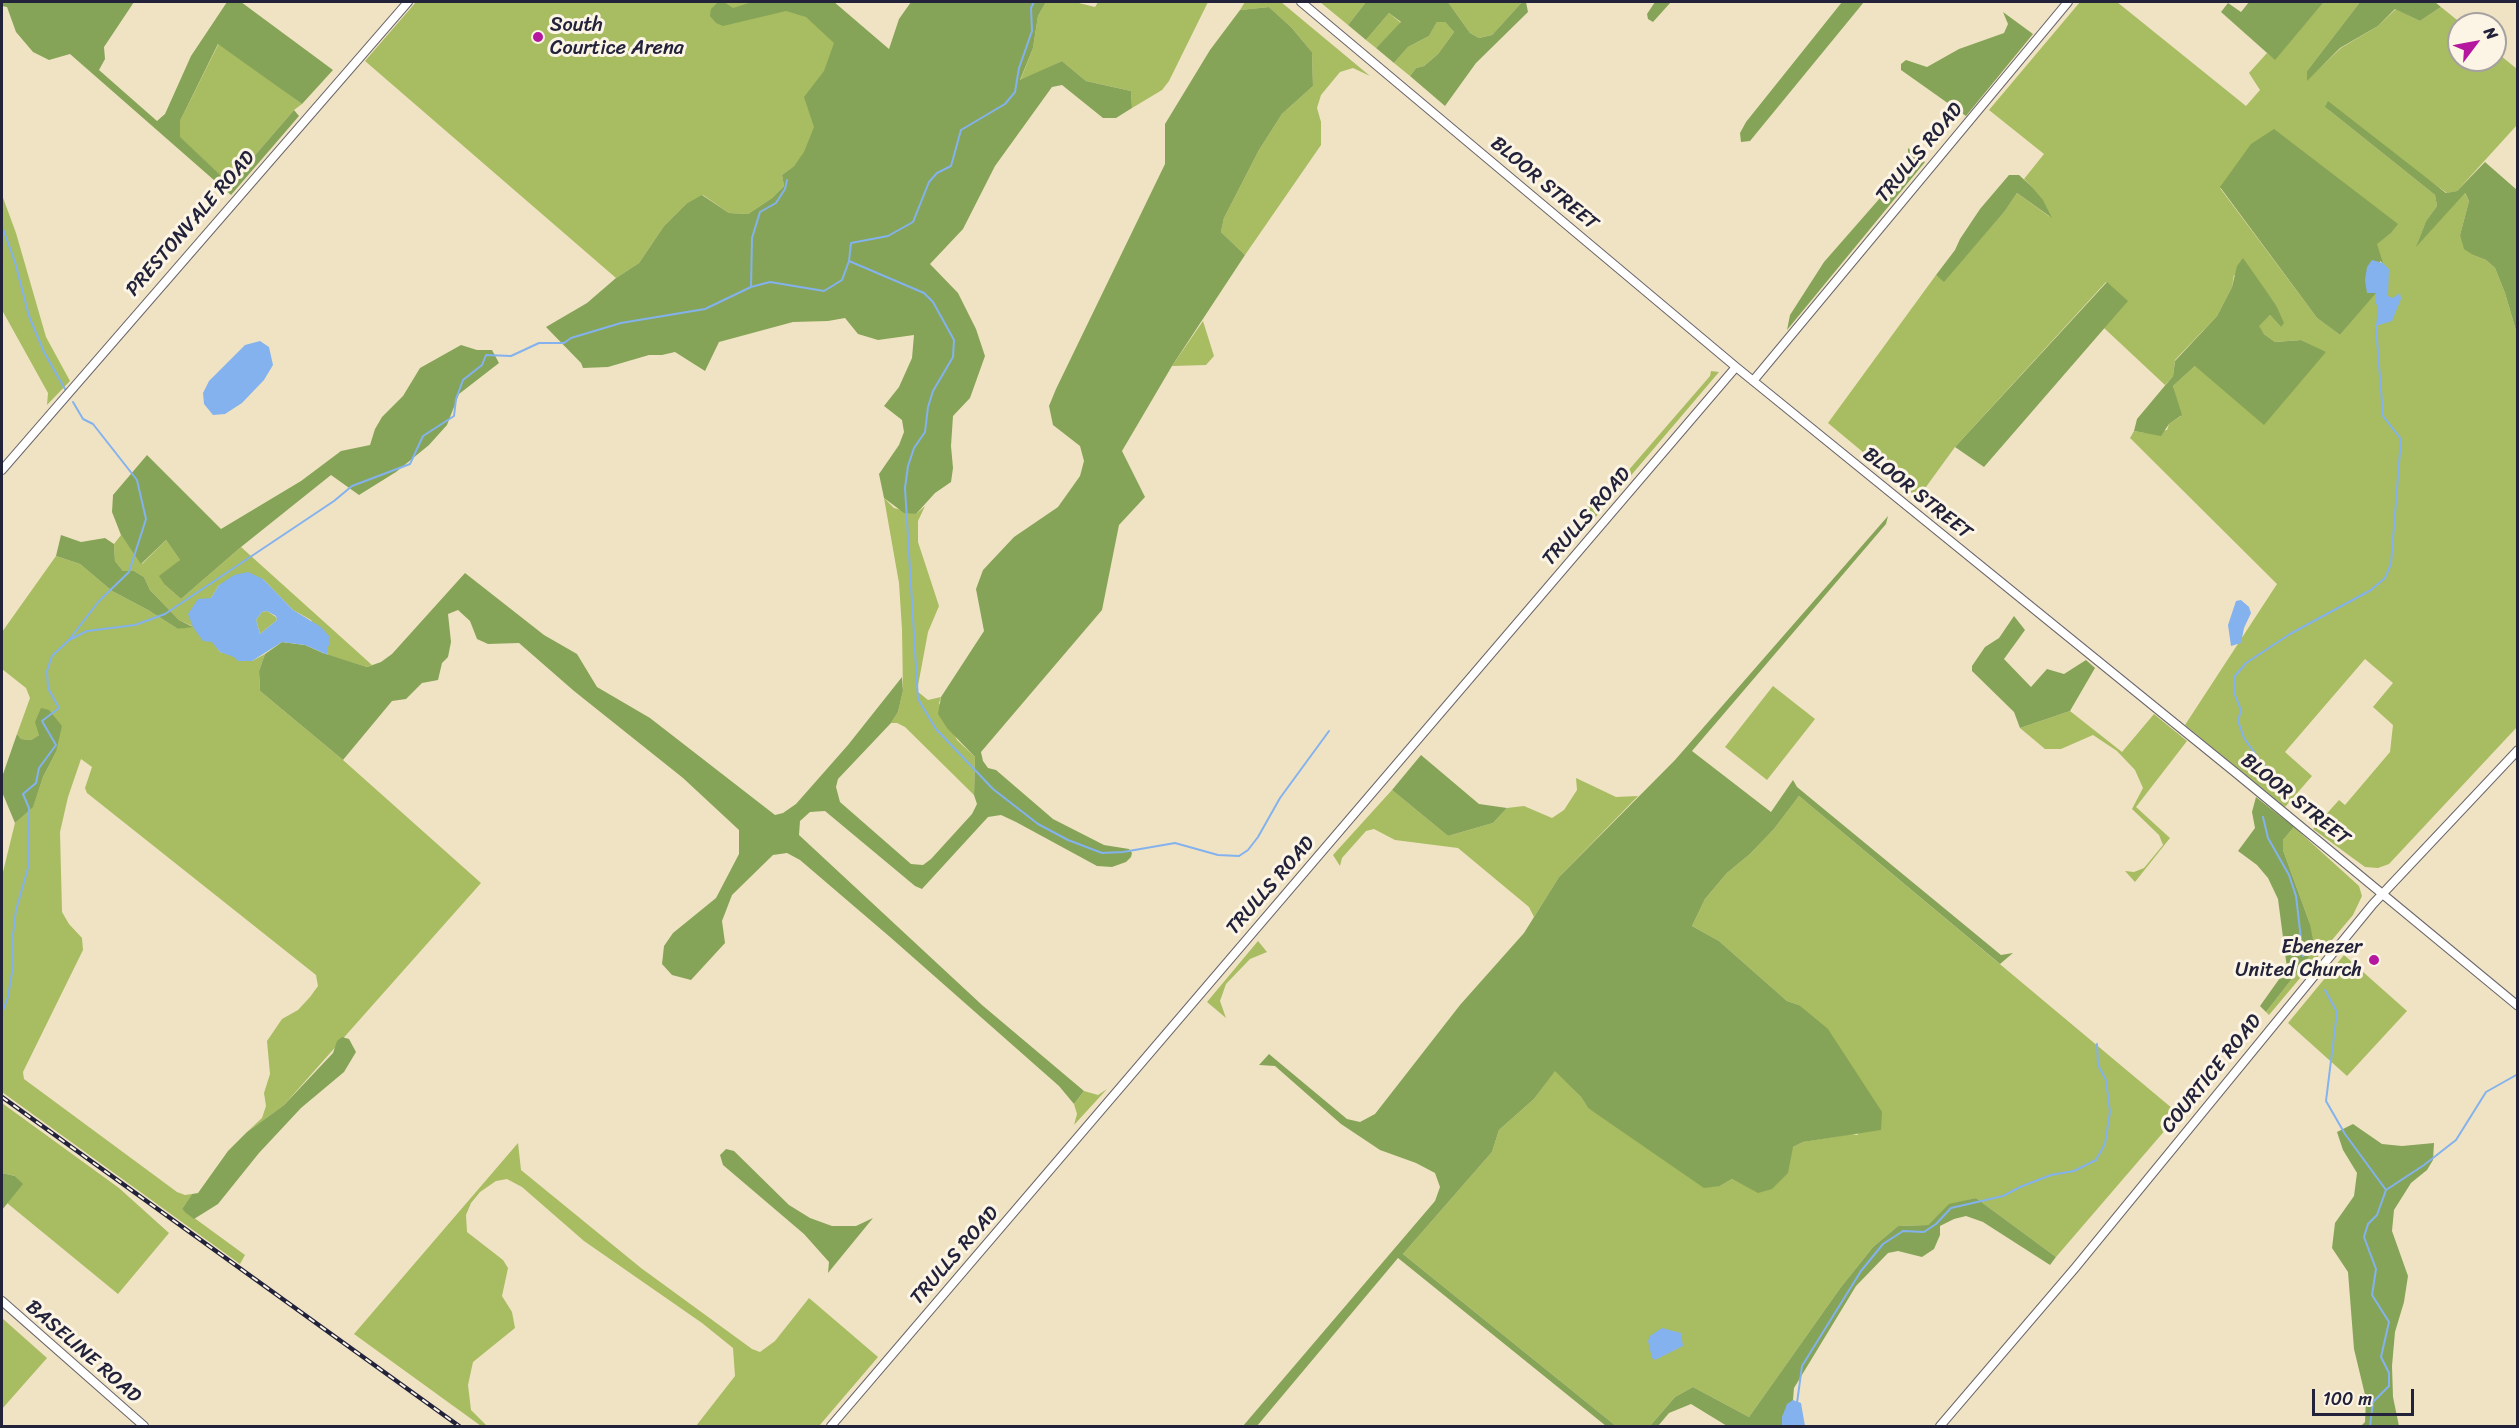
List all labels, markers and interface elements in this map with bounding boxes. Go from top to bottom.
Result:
north arrow [2447,12,2507,72]
place label: South Courtice Arena [550,14,684,61]
text: N [2476,21,2506,46]
marker: South Courtice Arena [531,30,545,44]
street label: TRULLS ROAD [1871,98,1969,208]
street label: BLOOR STREET [1485,132,1603,236]
street label: PRESTONVALE ROAD [121,146,261,302]
street label: BLOOR STREET [1858,443,1976,545]
street label: TRULLS ROAD [1538,463,1636,571]
street label: BLOOR STREET [2236,749,2354,851]
street label: TRULLS ROAD [1222,832,1320,940]
place label: Ebenezer United Church [2235,936,2362,983]
marker: Ebenezer United Church [2367,953,2381,967]
street label: COURTICE ROAD [2157,1010,2267,1138]
street label: TRULLS ROAD [906,1202,1004,1310]
street label: BASELINE ROAD [20,1295,146,1409]
scale bar [2315,1377,2417,1415]
text: 100 m [2323,1383,2372,1415]

